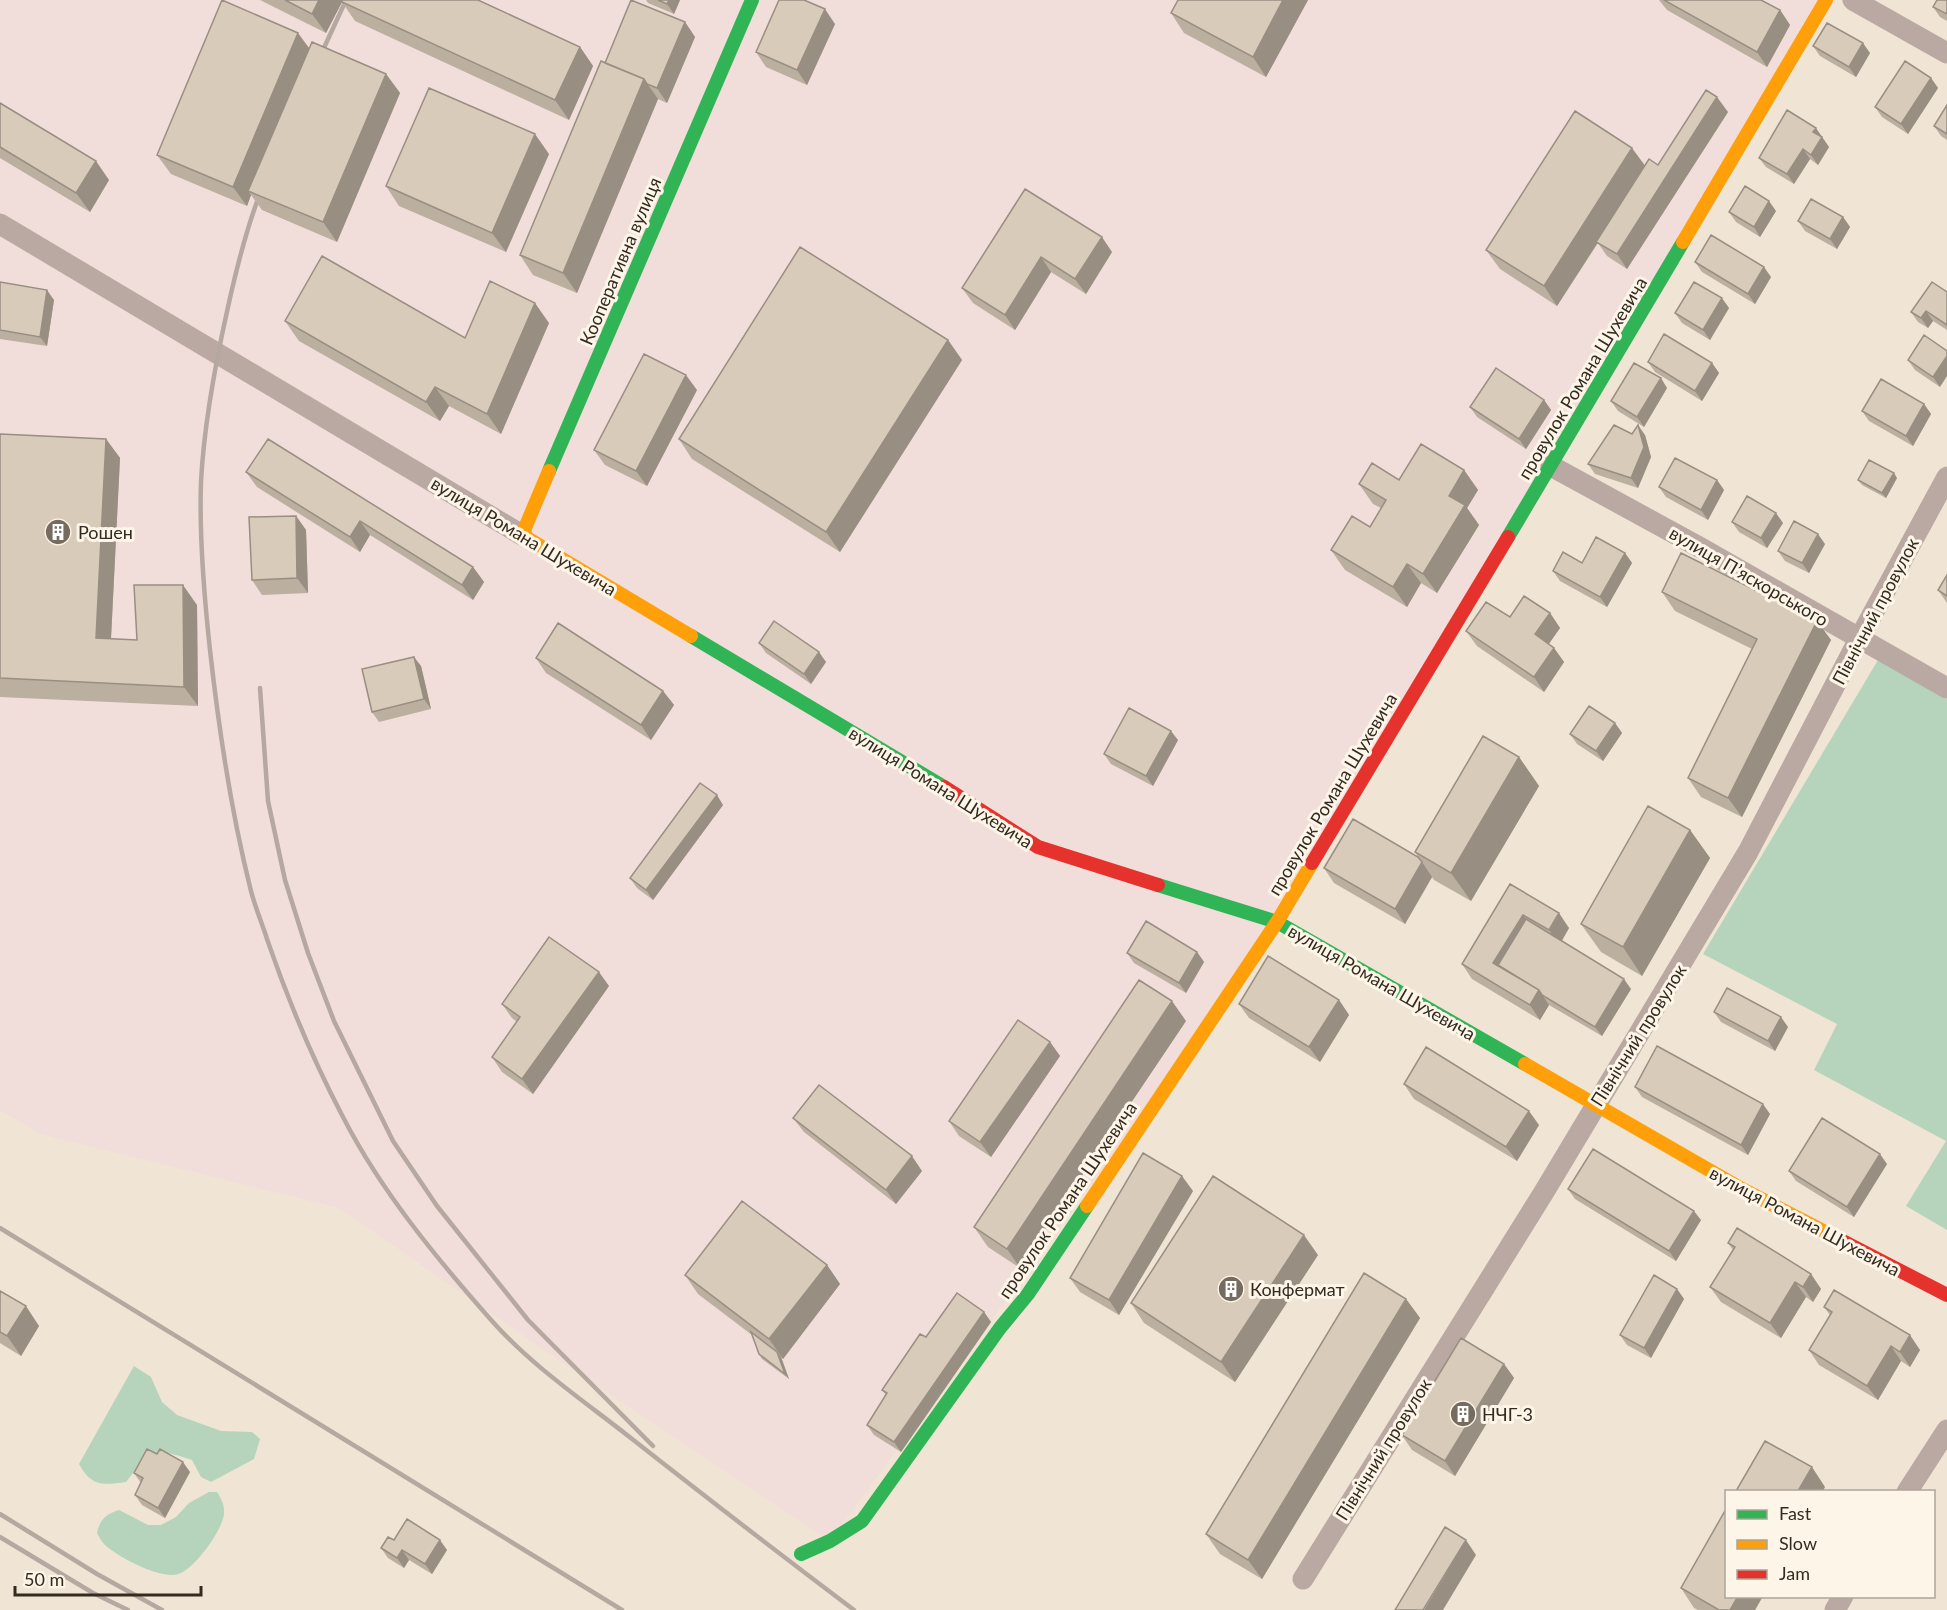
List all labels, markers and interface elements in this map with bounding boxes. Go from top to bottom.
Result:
street label: Кооперативна вулиця [575,174,665,348]
street label: провулок Романа Шухевича [1513,273,1651,483]
street label: вулиця Романа Шухевича [427,472,621,600]
building icon: Рошен [43,517,73,547]
place label: Рошен [78,521,133,543]
street label: вулиця Пʼяскорського [1666,522,1832,630]
street label: Північний провулок [1827,533,1923,688]
street label: провулок Романа Шухевича [1263,689,1401,899]
street label: вулиця Романа Шухевича [845,721,1037,853]
street label: вулиця Романа Шухевича [1285,919,1479,1045]
street label: Північний провулок [1585,959,1691,1110]
street label: провулок Романа Шухевича [993,1098,1141,1302]
street label: вулиця Романа Шухевича [1706,1161,1904,1281]
building icon: Конфермат [1216,1274,1246,1304]
place label: Конфермат [1250,1278,1345,1300]
street label: Північний провулок [1330,1373,1436,1524]
building icon: НЧГ-3 [1448,1399,1478,1429]
place label: НЧГ-3 [1482,1403,1533,1425]
legend [1725,1490,1935,1598]
text: Fast [1779,1502,1812,1524]
text: Slow [1779,1532,1817,1554]
scale bar [15,1559,201,1597]
text: Jam [1779,1562,1810,1584]
text: 50 m [24,1568,64,1590]

